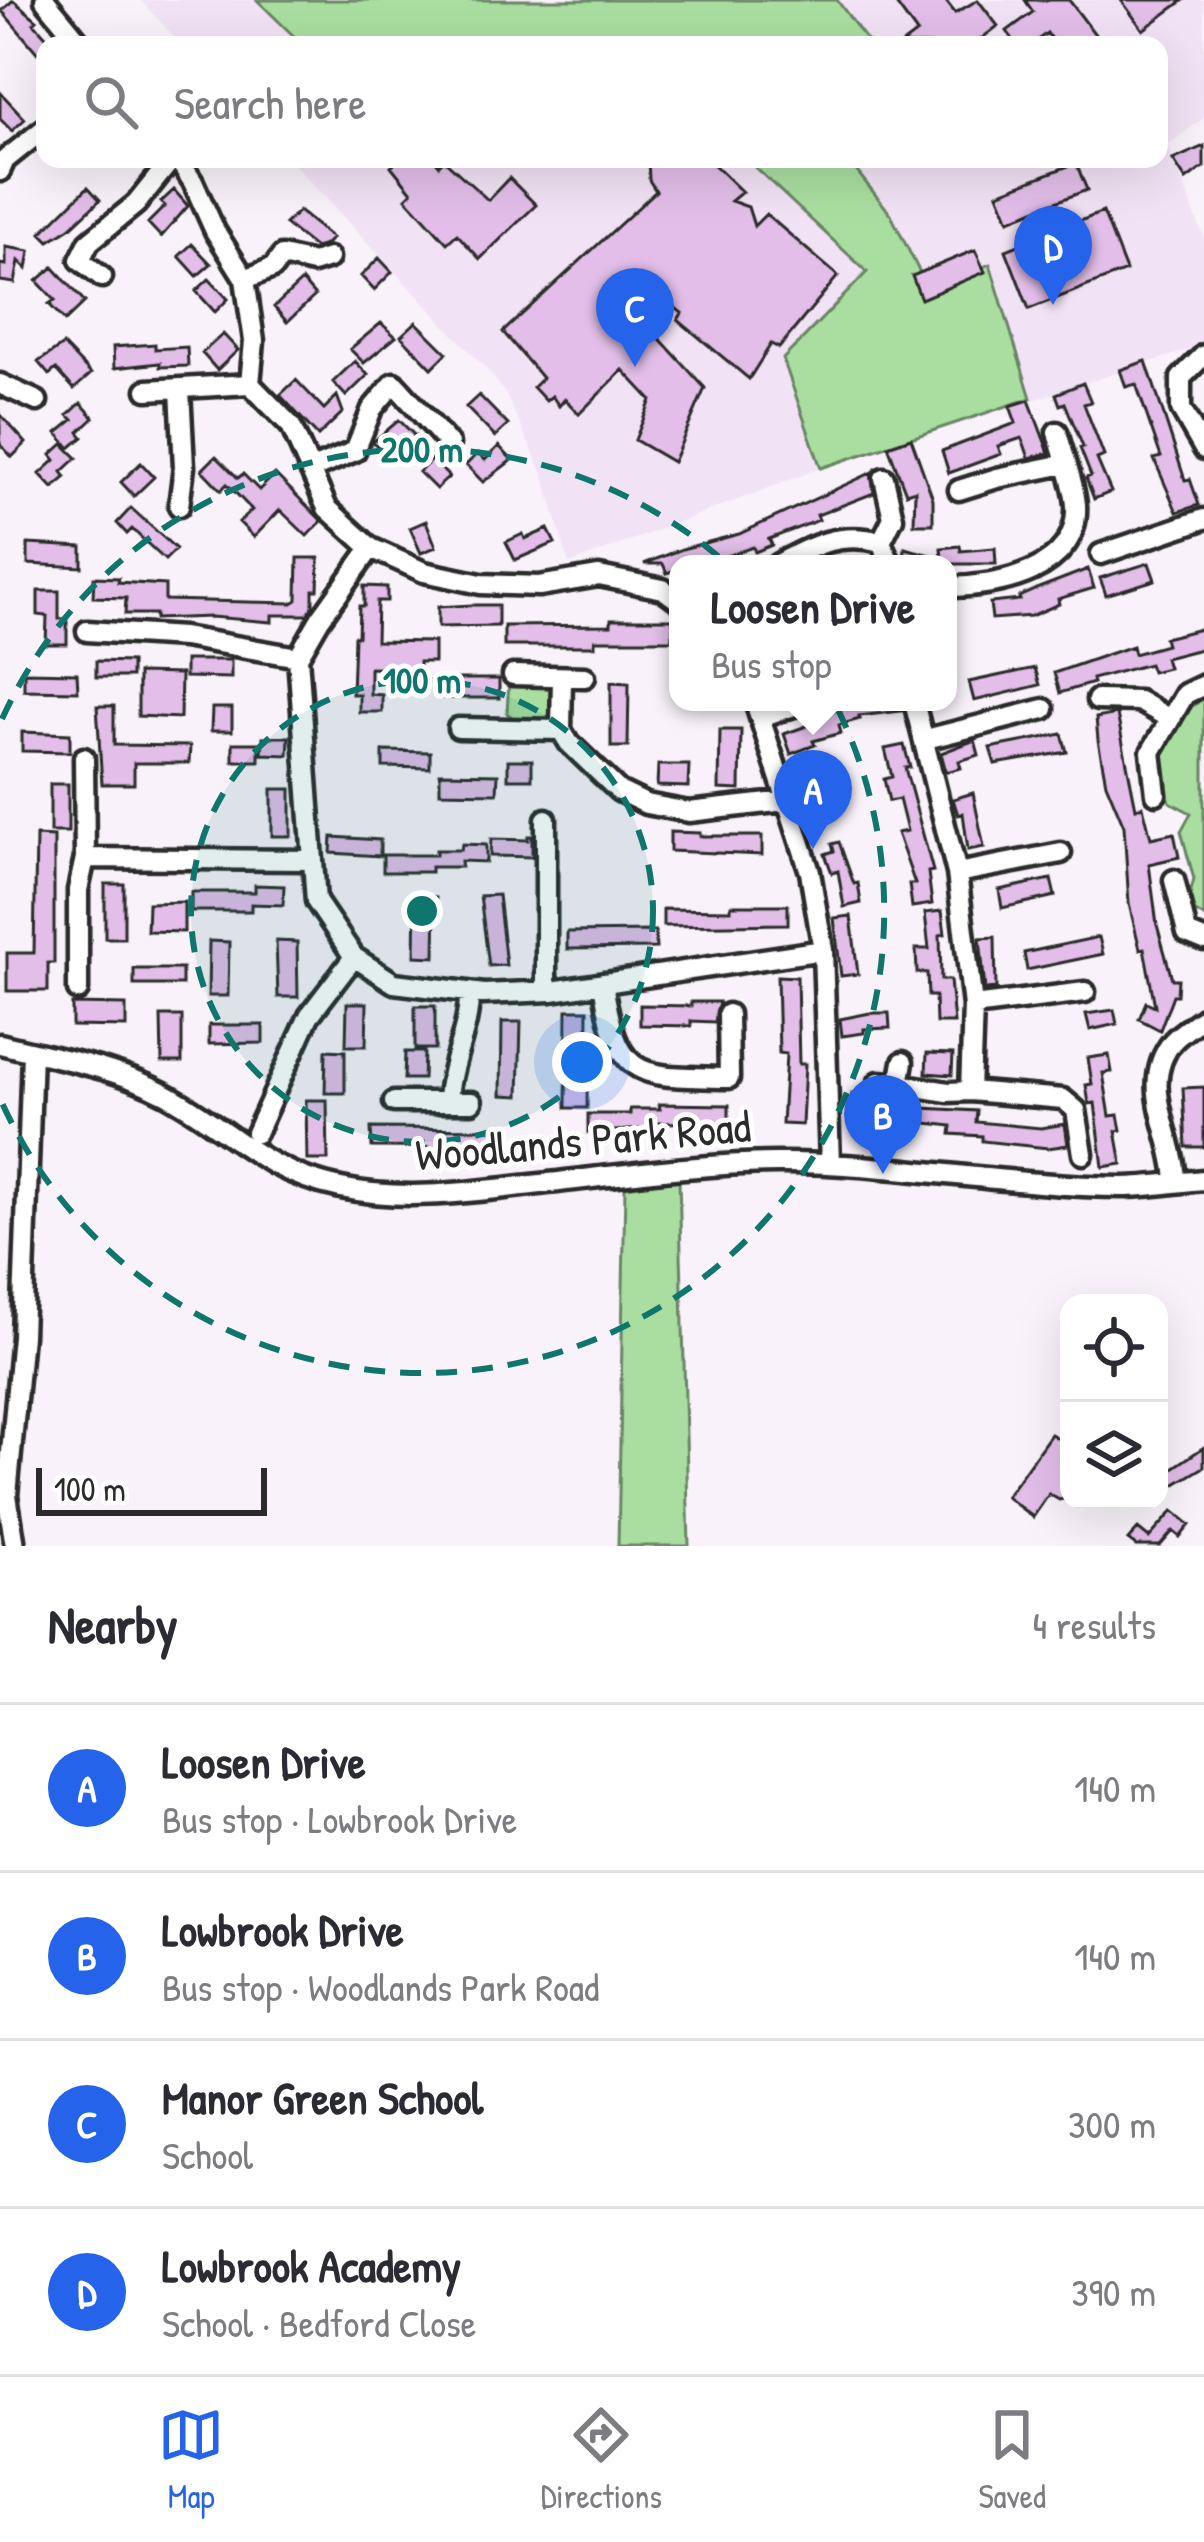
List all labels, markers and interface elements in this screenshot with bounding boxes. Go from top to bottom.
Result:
search box [36,36,1168,168]
icon: search [78,69,144,135]
text: Search here [174,72,366,133]
pin: D [1014,206,1092,305]
pin: C [596,268,674,367]
text: 200 m [381,424,463,473]
popup [669,555,957,711]
text: Loosen Drive [711,576,915,637]
text: Bus stop [711,637,831,690]
text: 100 m [383,655,461,704]
pin: A [774,750,852,849]
centre of rings [401,890,443,932]
your location [552,1032,612,1092]
pin: B [844,1075,922,1174]
street label: Woodlands Park Road [413,1094,753,1185]
map controls [1060,1294,1168,1510]
button: locate [1060,1294,1168,1402]
button: layers [1060,1402,1168,1510]
scale bar [36,1462,267,1515]
text: 100 m [54,1467,126,1511]
text: Nearby [48,1590,178,1659]
text: 4 results [1032,1598,1156,1651]
text: Loosen Drive [162,1731,366,1792]
text: A [77,1761,97,1814]
text: 140 m [1074,1761,1156,1814]
text: Bus stop · Lowbrook Drive [162,1792,517,1845]
text: Lowbrook Drive [162,1899,404,1960]
text: B [77,1929,97,1982]
text: 140 m [1074,1929,1156,1982]
text: Bus stop · Woodlands Park Road [162,1960,599,2013]
text: Manor Green School [162,2067,483,2128]
text: C [76,2097,98,2150]
text: 300 m [1068,2097,1156,2150]
text: School [162,2128,253,2181]
text: Lowbrook Academy [162,2235,461,2296]
text: D [78,2265,96,2318]
text: 390 m [1071,2265,1156,2318]
text: School · Bedford Close [162,2296,476,2349]
tab: Map [158,2402,224,2518]
tab: Directions [541,2402,662,2518]
tab: Saved [978,2402,1046,2518]

